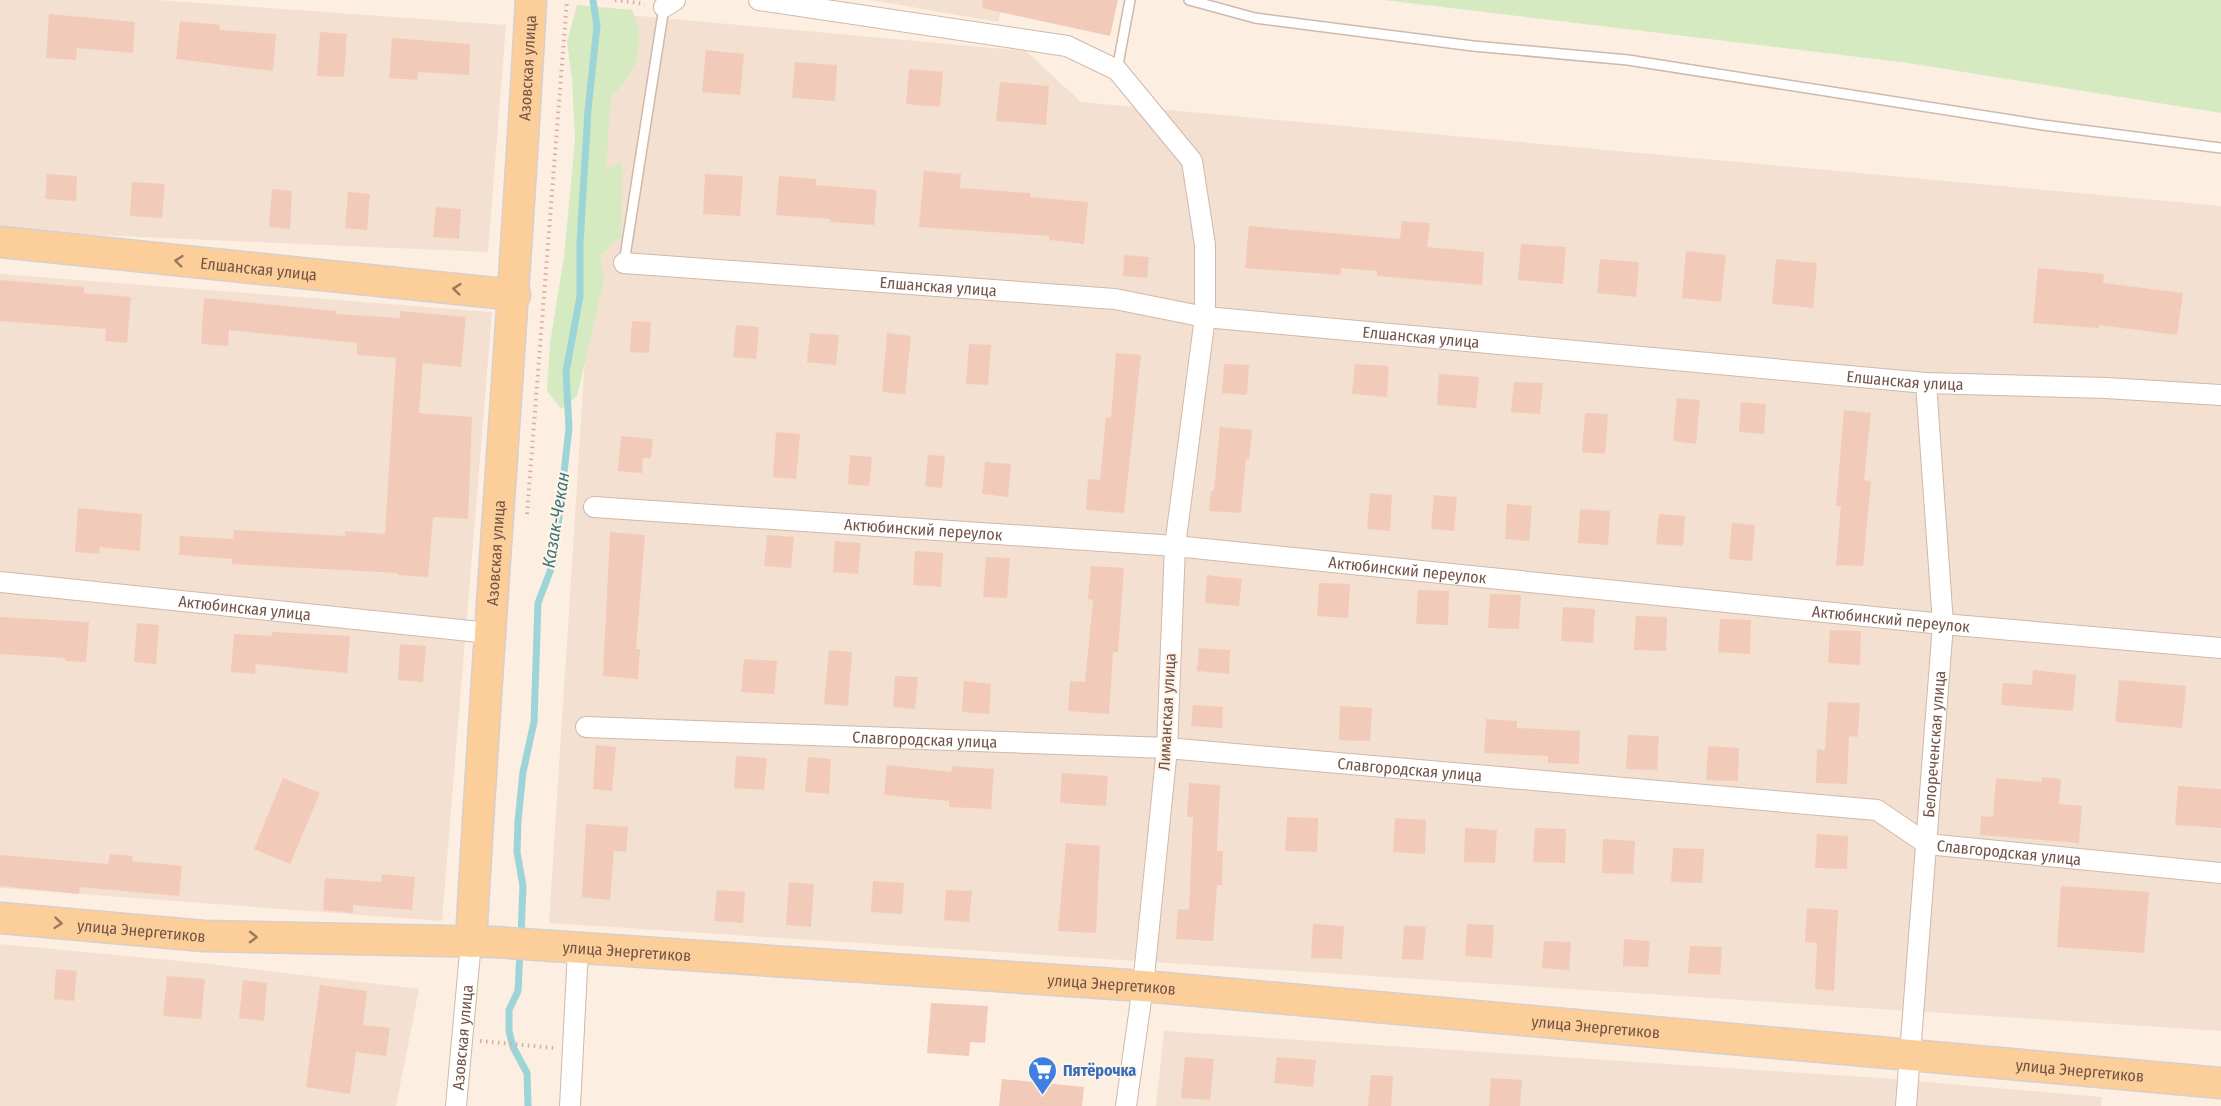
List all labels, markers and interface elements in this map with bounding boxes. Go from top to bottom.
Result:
street label: Азовская улица [515,14,540,121]
street label: Елшанская улица [199,253,318,284]
one-way arrow [175,255,184,268]
street label: Елшанская улица [879,272,998,300]
one-way arrow [452,283,461,296]
street label: Елшанская улица [1362,322,1480,352]
street label: Елшанская улица [1846,366,1964,394]
water label: Казак-Чекан [538,471,574,569]
street label: Азовская улица [482,499,508,606]
street label: Актюбинский переулок [844,514,1003,544]
street label: Актюбинский переулок [1328,552,1488,587]
street label: Актюбинская улица [178,591,312,624]
street label: Актюбинский переулок [1811,601,1971,636]
street label: Лиманская улица [1154,653,1180,771]
street label: Белореченская улица [1919,670,1949,818]
street label: Славгородская улица [852,727,998,751]
street label: Славгородская улица [1337,753,1483,785]
street label: Славгородская улица [1936,836,2082,869]
street label: улица Энергетиков [76,915,206,946]
one-way arrow [54,916,63,929]
one-way arrow [248,931,257,944]
street label: улица Энергетиков [562,937,692,965]
street label: улица Энергетиков [1047,970,1177,998]
street label: Азовская улица [448,984,477,1091]
street label: улица Энергетиков [1531,1012,1661,1042]
supermarket icon: Пятёрочка [1026,1054,1058,1096]
street label: улица Энергетиков [2015,1055,2145,1086]
place label: Пятёрочка [1063,1061,1136,1080]

